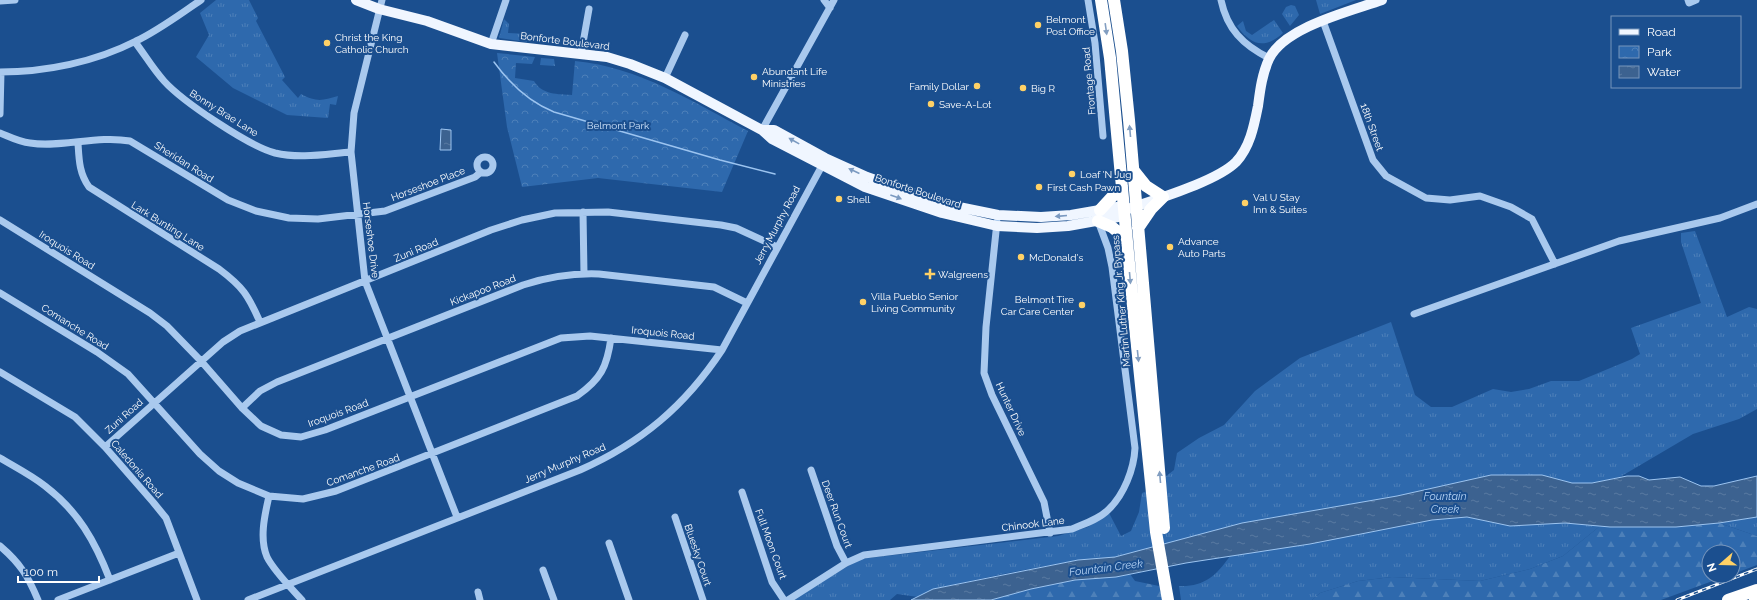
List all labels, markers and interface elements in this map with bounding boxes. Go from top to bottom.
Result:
place label: Belmont Post Office [1046,14,1095,37]
legend [1611,16,1741,88]
marker: Belmont Post Office [1033,20,1043,30]
one-way arrow [1103,23,1109,35]
text: Road [1647,25,1676,39]
street label: Bonforte Boulevard [520,30,610,52]
place label: Christ the King Catholic Church [335,32,409,55]
marker: Christ the King Catholic Church [322,38,332,48]
text: Park [1647,45,1672,59]
street label: Frontage Road [1081,47,1097,115]
text: Water [1647,65,1681,79]
place label: Abundant Life Ministries [762,66,827,89]
marker: Abundant Life Ministries [749,72,759,82]
place label: Family Dollar [909,81,969,92]
marker: Family Dollar [972,81,982,91]
marker: Big R [1018,83,1028,93]
place label: Big R [1031,83,1056,94]
street label: Bonny Brae Lane [188,87,260,139]
marker: Save-A-Lot [926,99,936,109]
place label: Save-A-Lot [939,99,992,110]
street label: 18th Street [1358,102,1386,153]
park label: Belmont Park [587,120,650,131]
one-way arrow [1127,125,1134,137]
one-way arrow [789,138,800,145]
street label: Sheridan Road [152,139,216,185]
street label: Horseshoe Place [390,165,467,203]
one-way arrow [849,168,860,174]
marker: Loaf 'N Jug [1067,169,1077,179]
place label: Loaf 'N Jug [1080,169,1131,180]
street label: Bonforte Boulevard [874,172,962,210]
marker: First Cash Pawn [1034,182,1044,192]
place label: First Cash Pawn [1047,182,1120,193]
street label: Jerry Murphy Road [752,184,802,266]
place label: Val U Stay Inn & Suites [1253,192,1307,215]
marker: Shell [834,194,844,204]
place label: Shell [847,194,870,205]
one-way arrow [890,195,902,201]
marker: Val U Stay Inn & Suites [1240,198,1250,208]
street label: Lark Bunting Lane [129,199,207,253]
street label: Horseshoe Drive [361,201,381,279]
one-way arrow [1055,213,1067,219]
street label: Iroquois Road [37,229,97,271]
street label: Martin Luther King Jr. Bypass [1110,235,1132,367]
street label: Zuni Road [392,236,440,264]
place label: Advance Auto Parts [1178,236,1226,259]
marker: Advance Auto Parts [1165,242,1175,252]
marker: McDonald's [1016,252,1026,262]
place label: McDonald's [1029,252,1083,263]
marker: Walgreens [925,269,935,279]
place label: Walgreens [938,269,988,280]
street label: Kickapoo Road [449,272,517,308]
one-way arrow [1127,272,1134,284]
place label: Villa Pueblo Senior Living Community [871,291,959,314]
place label: Belmont Tire Car Care Center [1001,294,1074,317]
marker: Villa Pueblo Senior Living Community [858,297,868,307]
marker: Belmont Tire Car Care Center [1077,300,1087,310]
street label: Comanche Road [39,302,111,352]
street label: Iroquois Road [631,324,695,342]
one-way arrow [1134,350,1141,362]
street label: Hunter Drive [994,380,1028,438]
street label: Zuni Road [103,396,145,436]
street label: Iroquois Road [306,397,370,429]
street label: Caledonia Road [109,438,165,500]
street label: Jerry Murphy Road [523,441,607,485]
street label: Comanche Road [325,452,401,488]
one-way arrow [1156,471,1163,484]
street label: Deer Run Court [820,479,855,550]
water label: Fountain Creek [1423,490,1467,516]
street label: Full Moon Court [753,507,789,581]
street label: Chinook Lane [1001,515,1065,533]
street label: Bluesky Court [682,523,714,588]
north arrow [1701,544,1741,584]
water label: Fountain Creek [1068,557,1144,579]
scale bar [18,558,99,584]
text: N [1705,561,1720,573]
text: 100 m [24,565,58,579]

